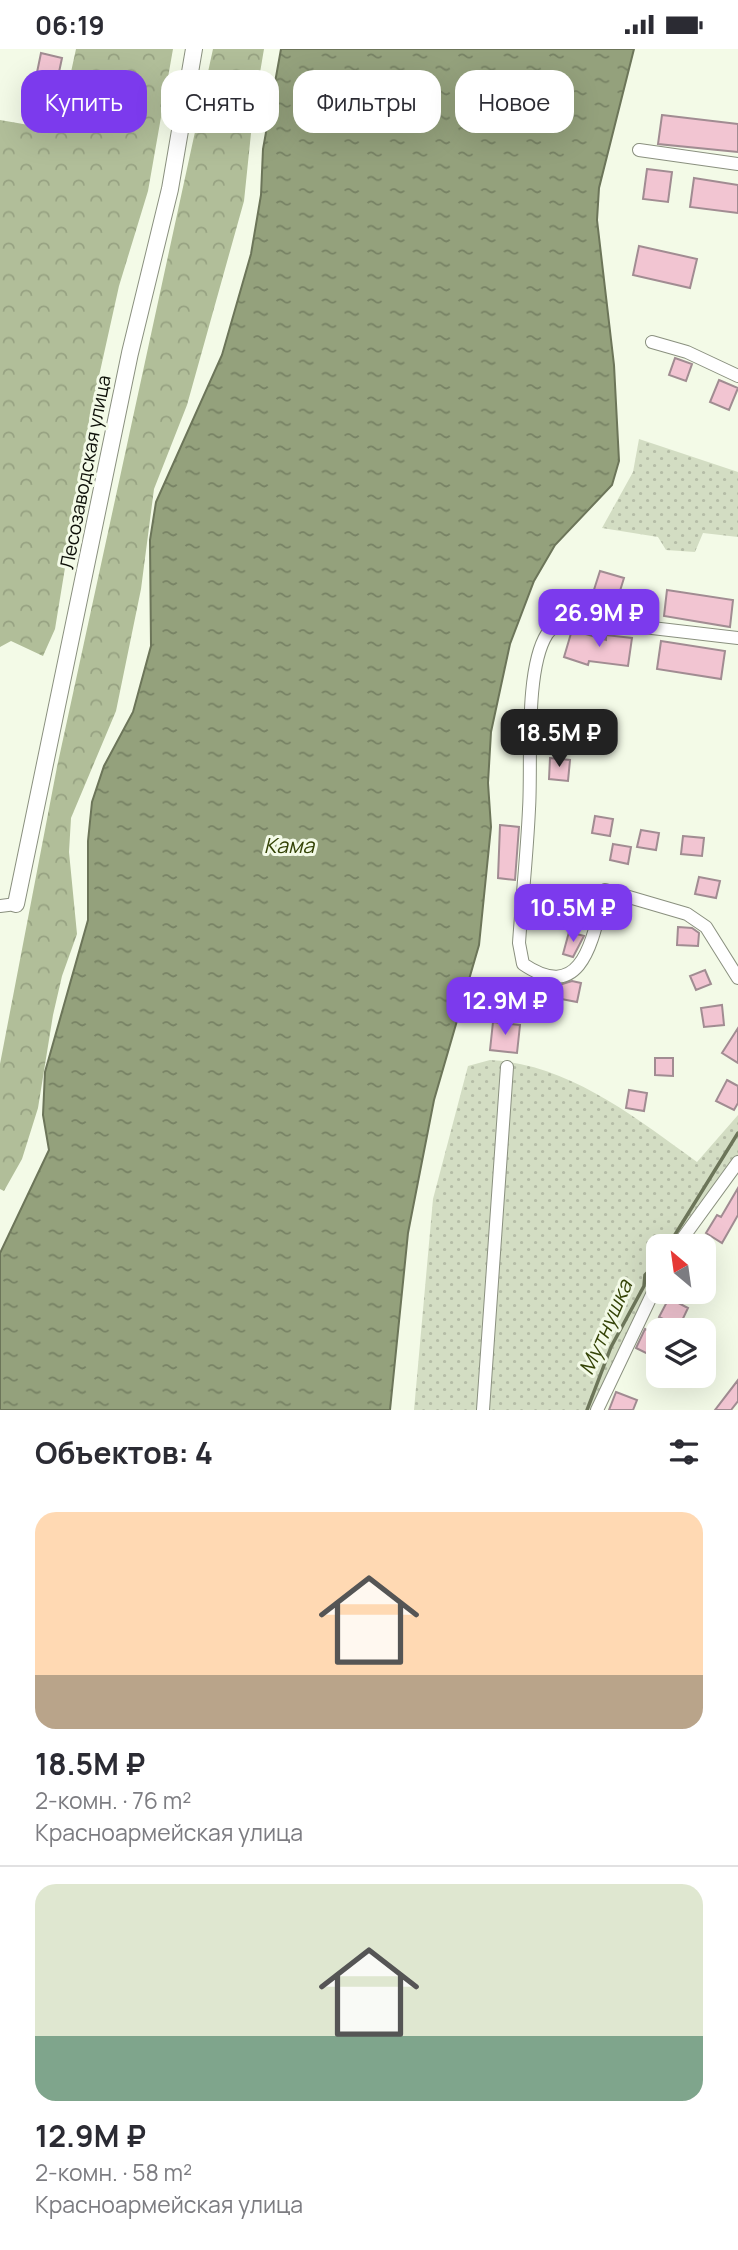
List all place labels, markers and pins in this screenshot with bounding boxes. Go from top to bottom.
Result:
pin: 26.9M ₽ [534,589,664,649]
pin: 18.5M ₽ [494,709,624,769]
pin: 10.5M ₽ [508,885,638,944]
pin: 12.9M ₽ [440,977,570,1037]

